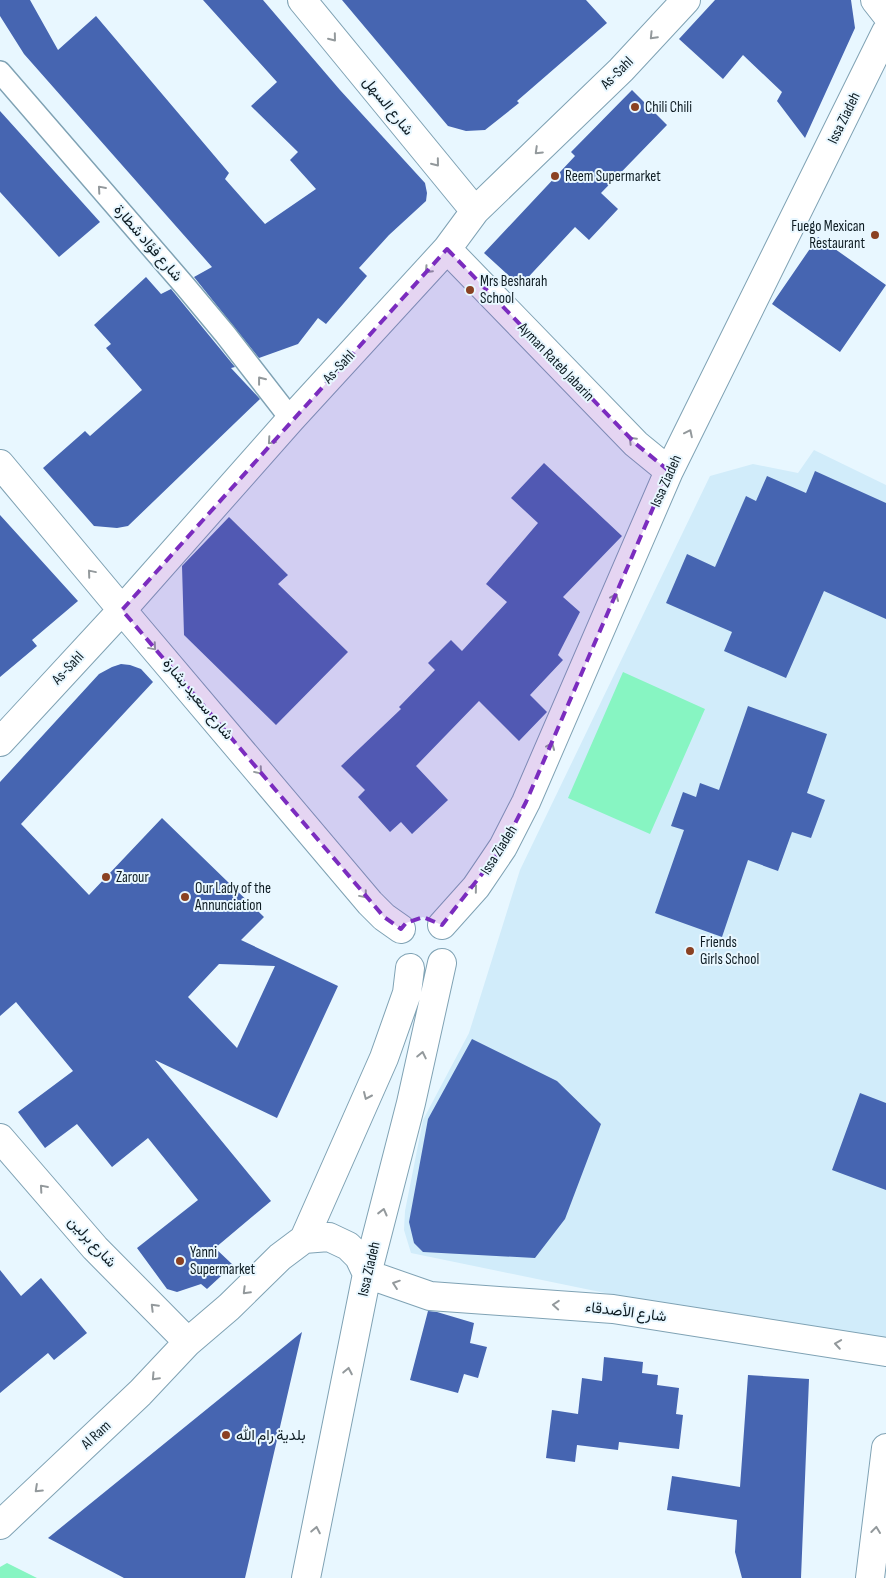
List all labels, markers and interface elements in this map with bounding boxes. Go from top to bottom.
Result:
one-way arrow [650,31,659,40]
one-way arrow [327,32,336,41]
street label: As-Sahl [596,53,637,94]
street label: شارع السهل [358,73,418,140]
street label: Issa Ziadeh [823,89,865,147]
place label: Chili Chili [645,98,692,117]
marker: Chili Chili [629,101,641,113]
one-way arrow [535,145,544,154]
one-way arrow [430,158,439,167]
place label: Reem Supermarket [565,167,661,186]
marker: Reem Supermarket [549,170,561,182]
one-way arrow [97,185,106,194]
street label: شارع فؤاد شطارة [109,201,187,286]
place label: Fuego Mexican Restaurant [791,217,865,253]
marker: Fuego Mexican Restaurant [869,229,881,241]
one-way arrow [425,264,434,273]
place label: Mrs Besharah School [480,272,547,308]
marker: Mrs Besharah School [464,284,476,296]
street label: Ayman Rateb Jabarin [513,318,598,405]
street label: As-Sahl [318,346,359,388]
one-way arrow [258,377,267,386]
one-way arrow [682,429,693,438]
one-way arrow [268,436,277,445]
one-way arrow [629,437,638,446]
street label: Issa Ziadeh [646,452,686,510]
one-way arrow [88,570,96,579]
one-way arrow [609,593,620,602]
one-way arrow [148,642,157,651]
street label: As-Sahl [47,647,88,689]
street label: شارع سعيد بشارة [158,654,238,744]
one-way arrow [544,742,555,751]
one-way arrow [253,765,261,774]
street label: Issa Ziadeh [476,822,522,878]
place label: Zarour [116,868,149,887]
marker: Zarour [100,871,112,883]
place label: Our Lady of the Annunciation [194,879,271,915]
one-way arrow [468,885,477,894]
one-way arrow [358,889,367,898]
marker: Our Lady of the Annunciation [179,891,191,903]
place label: Friends Girls School [700,933,759,969]
marker: Friends Girls School [684,945,696,957]
one-way arrow [416,1050,427,1059]
one-way arrow [363,1091,374,1100]
one-way arrow [41,1185,49,1194]
one-way arrow [377,1208,388,1217]
street label: شارع برلين [63,1213,120,1272]
street label: Issa Ziadeh [354,1240,384,1298]
place label: Yanni Supermarket [190,1243,255,1279]
marker: Yanni Supermarket [174,1255,186,1267]
one-way arrow [392,1280,400,1290]
one-way arrow [242,1285,251,1294]
street label: شارع الأصدقاء [584,1298,668,1327]
one-way arrow [551,1299,559,1310]
one-way arrow [151,1304,160,1313]
one-way arrow [833,1339,841,1350]
one-way arrow [342,1366,353,1375]
one-way arrow [152,1372,161,1381]
street label: Al Ram [76,1416,115,1454]
place label: بلدية رام الله [236,1426,306,1445]
marker: بلدية رام الله [220,1429,232,1441]
one-way arrow [34,1483,43,1492]
one-way arrow [870,1525,881,1533]
one-way arrow [310,1526,320,1535]

